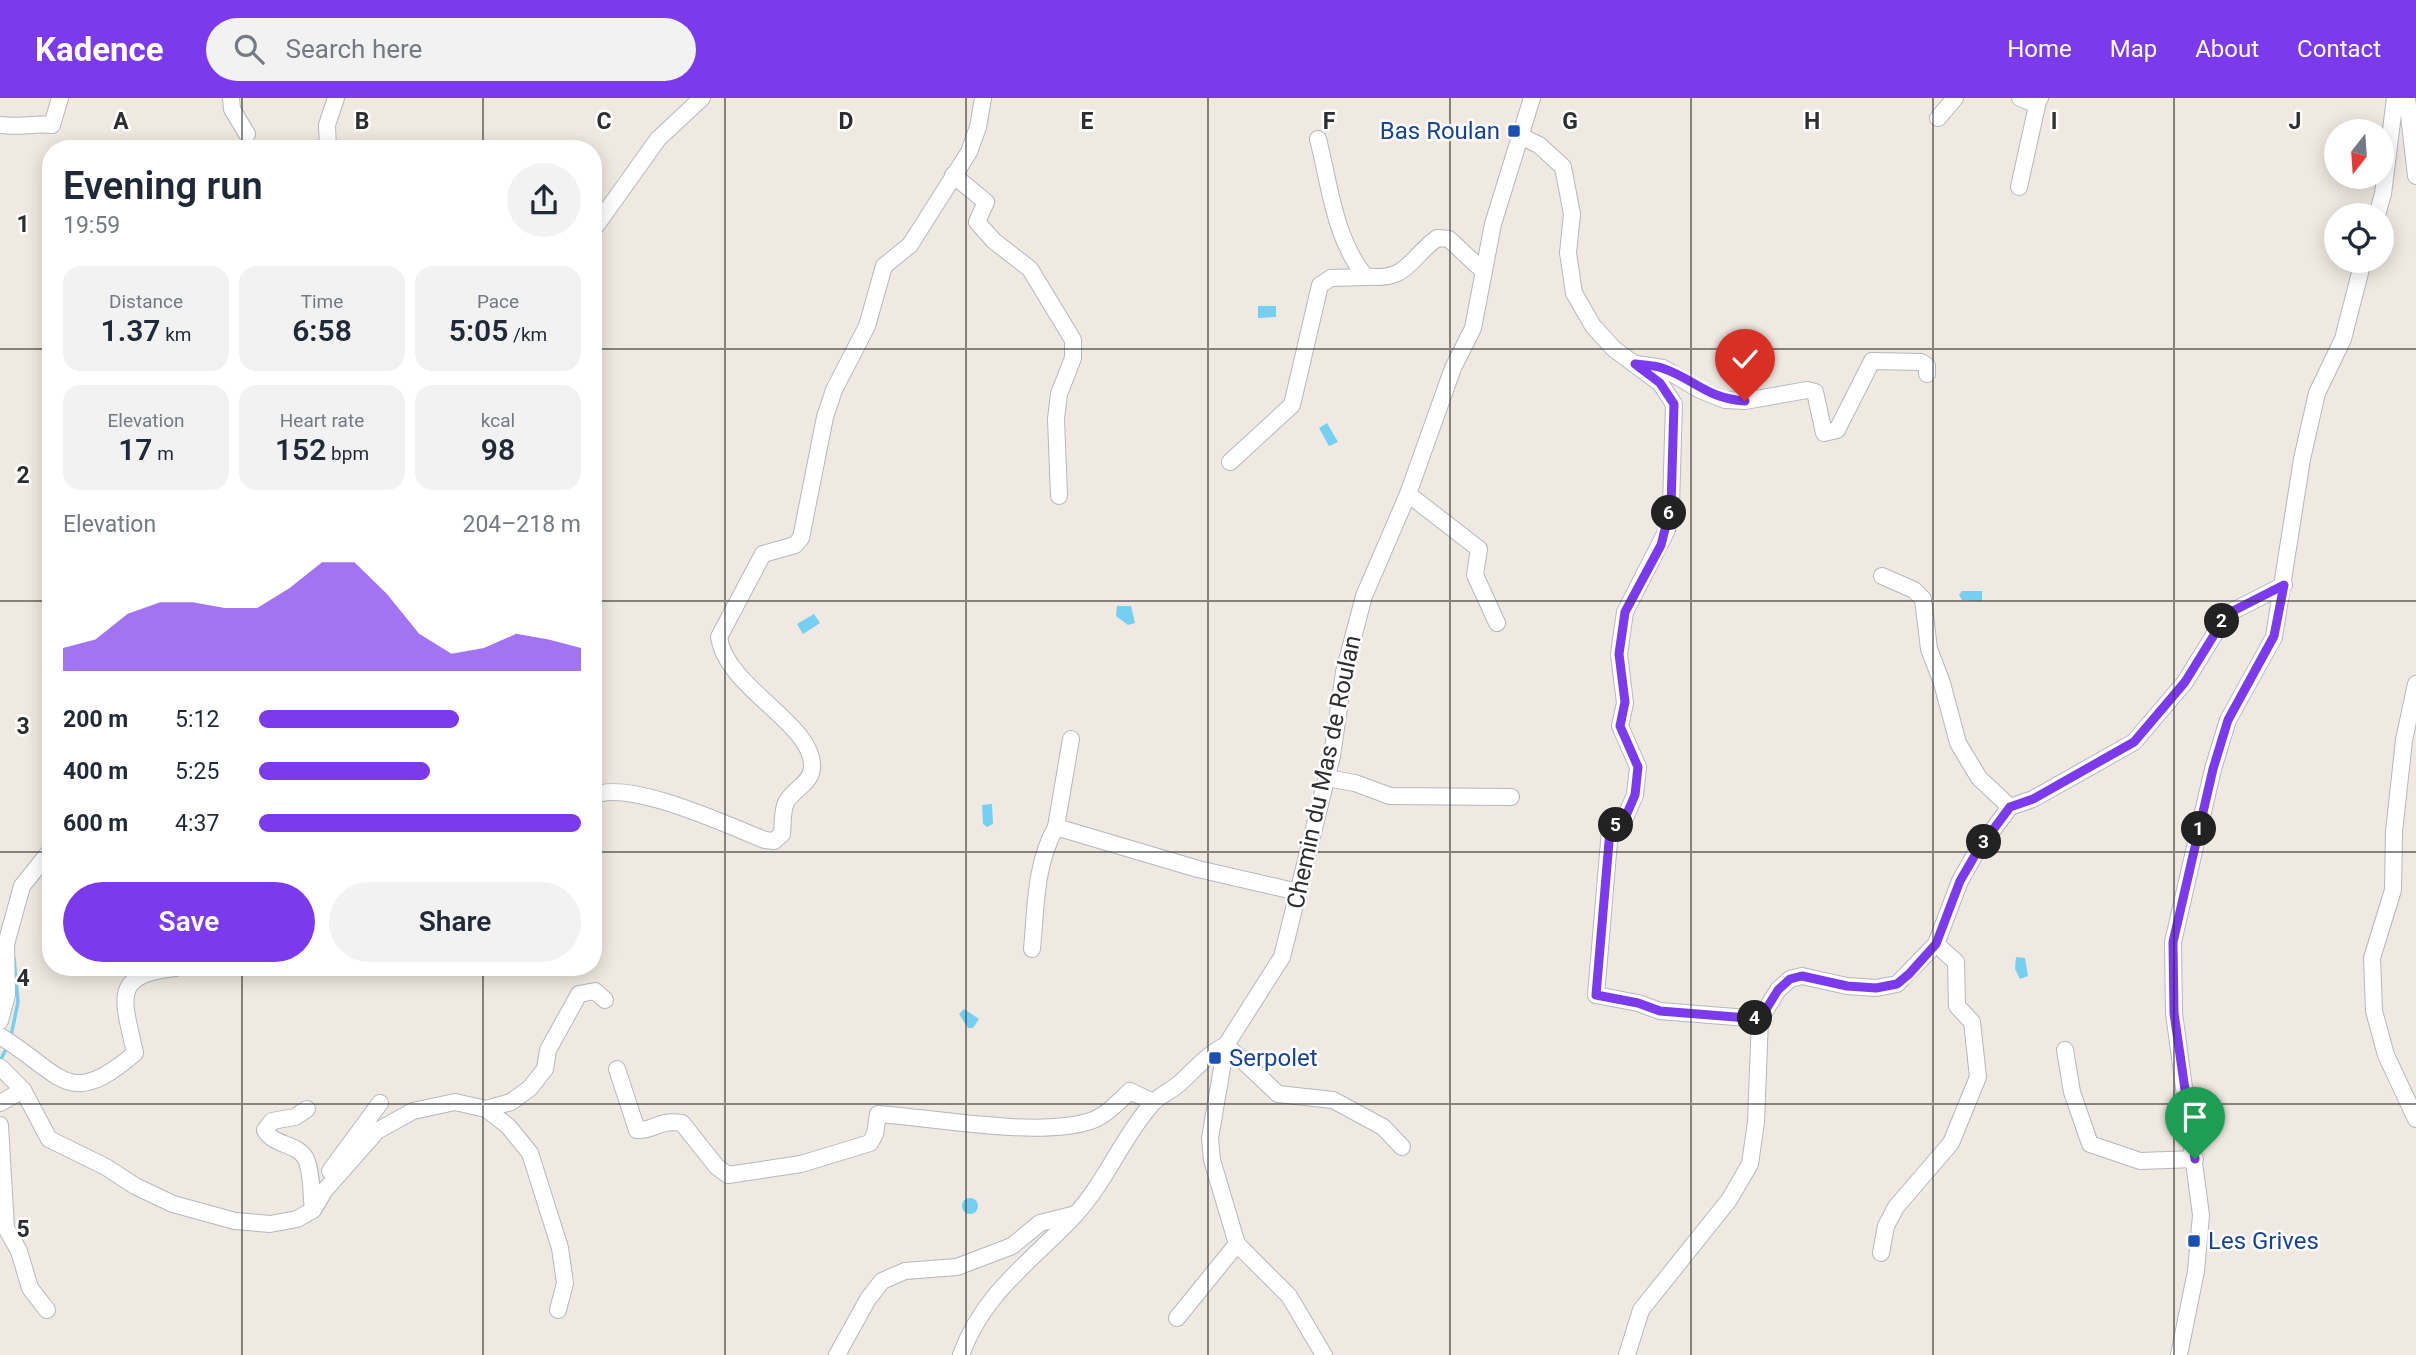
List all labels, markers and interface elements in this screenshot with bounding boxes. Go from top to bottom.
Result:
search box [206,18,696,81]
text: Kadence [35,30,164,69]
icon: search [230,30,268,68]
text: Search here [286,34,422,64]
text: Home [2007,35,2072,63]
text: Map [2110,35,2157,63]
text: About [2195,35,2259,63]
text: Contact [2297,35,2381,63]
text: A [113,108,129,135]
text: B [355,108,369,135]
text: C [596,108,612,135]
text: D [839,108,853,135]
text: E [1081,108,1094,135]
text: F [1323,108,1336,135]
text: G [1562,108,1578,135]
text: H [1804,108,1820,135]
text: I [2051,108,2057,135]
text: J [2289,108,2301,135]
place label: Bas Roulan [1380,117,1500,145]
north arrow [2324,119,2394,189]
map controls [2324,119,2394,273]
marker: Bas Roulan [1506,123,1522,139]
button: share [507,163,581,237]
text: Evening run [63,164,263,208]
button: locate [2324,203,2394,273]
text: 1 [16,211,30,238]
text: 19:59 [63,212,120,239]
text: Distance [109,290,183,313]
text: Time [301,290,343,313]
text: Pace [477,290,519,313]
text: 1.37 [101,313,160,348]
text: 6:58 [292,313,352,348]
text: 5:05 [449,313,508,348]
text: km [160,323,191,346]
text: /km [508,323,547,346]
pin [1715,329,1775,401]
icon: check [1726,340,1764,378]
text: Elevation [108,409,184,432]
text: Heart rate [280,409,364,432]
text: kcal [481,409,515,432]
text: 17 [118,432,152,467]
text: 152 [275,432,326,467]
text: 98 [481,432,515,467]
text: m [152,442,174,465]
text: bpm [326,442,369,465]
text: 2 [16,462,30,489]
pin: 6 [1652,496,1686,530]
text: 6 [1663,501,1674,524]
text: Elevation [63,511,156,538]
text: 204–218 m [462,511,581,538]
pin: 2 [2204,603,2240,638]
text: 2 [2216,609,2227,632]
street label: Chemin du Mas de Roulan [1281,633,1367,911]
text: 200 m [63,706,128,733]
text: 5:12 [175,706,219,733]
text: 3 [16,713,30,740]
text: 400 m [63,758,128,785]
text: 5:25 [175,758,219,785]
pin: 5 [1598,808,1634,842]
text: 600 m [63,810,128,837]
text: 4:37 [175,810,219,837]
pin: 1 [2182,812,2216,846]
text: 5 [1610,813,1621,836]
text: 1 [2193,817,2204,840]
pin: 3 [1966,824,2002,860]
text: 3 [1978,830,1989,853]
button: Save [63,882,315,962]
button: Share [329,882,581,962]
text: 4 [16,965,30,992]
pin: 4 [1738,1000,1772,1035]
text: 4 [1749,1006,1760,1029]
place label: Serpolet [1229,1044,1318,1072]
marker: Serpolet [1207,1050,1223,1066]
pin [2165,1087,2225,1159]
icon: arrive [2176,1098,2214,1136]
text: 5 [16,1216,30,1243]
place label: Les Grives [2208,1227,2319,1255]
marker: Les Grives [2186,1233,2202,1249]

